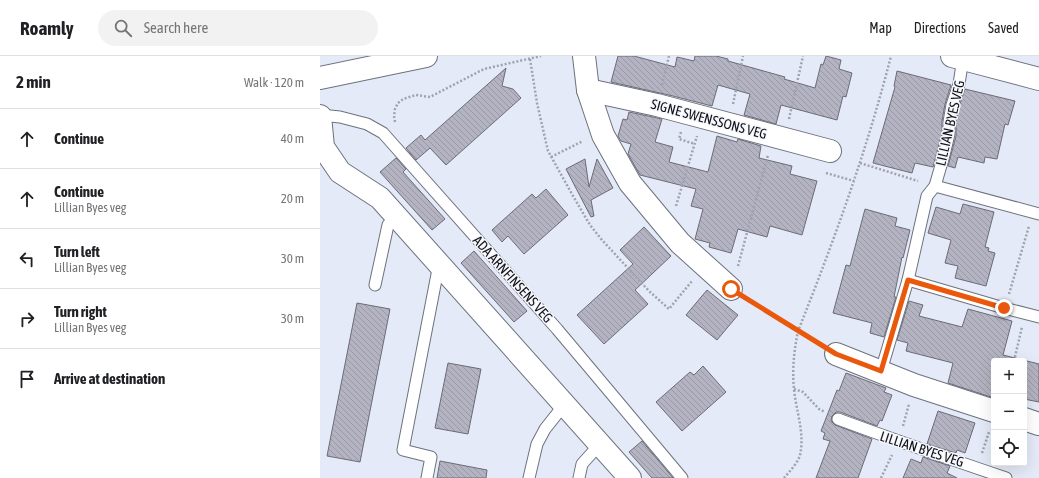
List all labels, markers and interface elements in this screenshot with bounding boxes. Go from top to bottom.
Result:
search box [98,10,378,46]
text: Roamly [20,17,74,39]
icon: search [112,17,134,39]
text: Search here [144,19,208,36]
text: Map [869,20,892,36]
text: Directions [914,20,966,36]
text: Saved [988,20,1019,36]
text: 2 min [16,72,51,92]
text: Walk · 120 m [244,75,304,90]
street label: LILLIAN BYES VEG [932,79,968,167]
street label: SIGNE SWENSSONS VEG [649,96,769,142]
icon: ahead [16,128,38,150]
text: Continue [54,130,104,147]
text: 40 m [281,131,304,146]
text: Continue [54,183,104,200]
icon: ahead [16,188,38,210]
text: 20 m [281,191,304,206]
text: Lillian Byes veg [54,200,126,215]
street label: ADA ARNFINSENS VEG [470,232,556,326]
text: Turn left [54,243,100,260]
icon: left [16,248,38,270]
text: 30 m [281,251,304,266]
text: Lillian Byes veg [54,260,126,275]
route start [722,280,740,298]
route end [995,299,1013,317]
text: Turn right [54,303,107,320]
icon: right [16,308,38,330]
text: 30 m [281,311,304,326]
text: Lillian Byes veg [54,320,126,335]
map controls [991,358,1027,466]
button: + [991,358,1027,394]
icon: arrive [16,368,38,390]
text: Arrive at destination [54,370,165,387]
button: − [991,394,1027,430]
street label: LILLIAN BYES VEG [878,428,966,470]
button: locate [991,430,1027,466]

